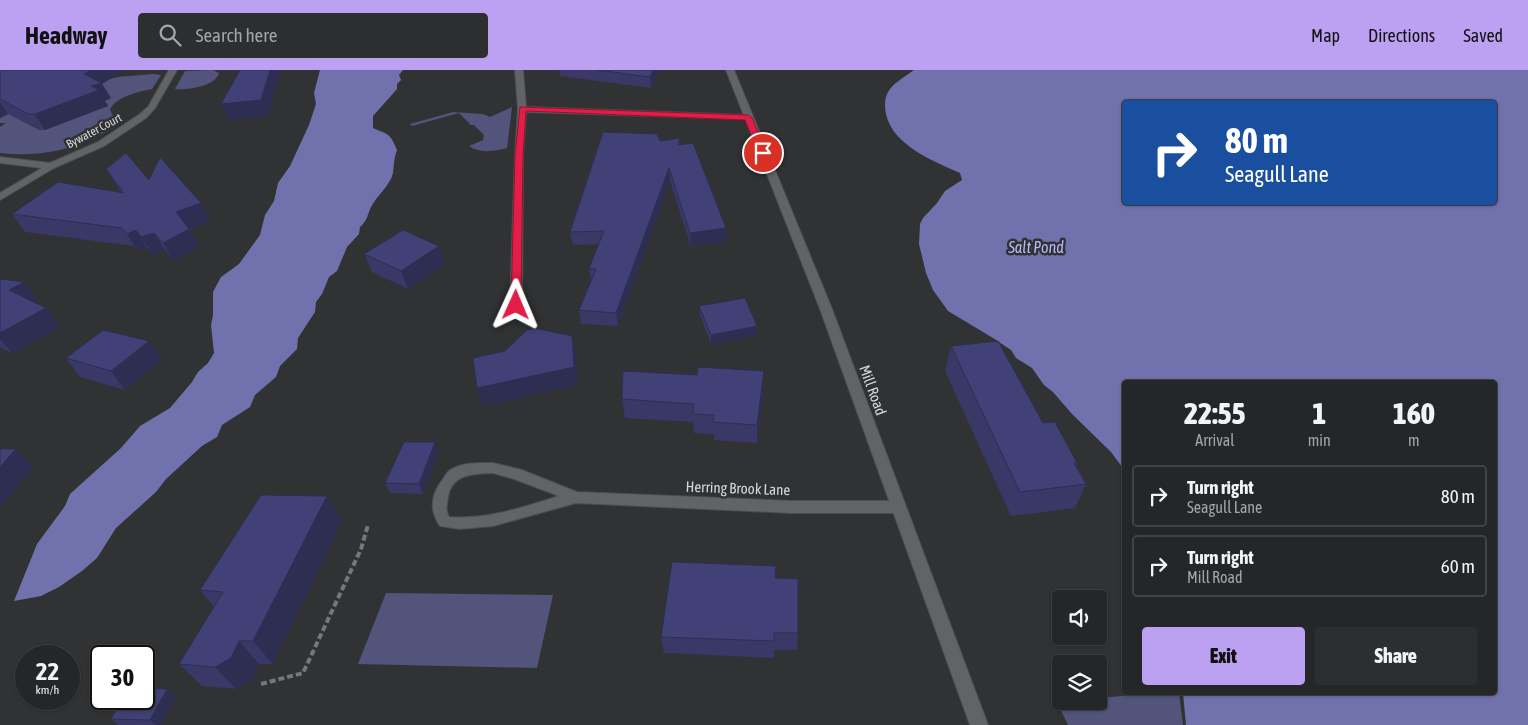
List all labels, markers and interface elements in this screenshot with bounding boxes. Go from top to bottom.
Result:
search box [138,13,488,58]
icon: search [156,21,184,49]
text: Headway [25,22,108,49]
text: Search here [196,24,277,46]
text: Map [1311,25,1340,46]
text: Directions [1368,25,1435,46]
text: Saved [1463,25,1503,46]
street label: Bywater Court [64,110,125,151]
icon: right [1142,120,1207,185]
text: 80 m [1225,120,1288,160]
pin [742,132,784,174]
icon: arrive [749,139,777,167]
text: Seagull Lane [1225,161,1329,187]
water label: Salt Pond [1007,238,1064,256]
position arrow [489,278,541,330]
street label: Mill Road [856,363,890,417]
text: 22:55 [1184,396,1246,430]
text: 1 [1312,396,1326,430]
text: 160 [1393,396,1435,430]
text: Arrival [1195,431,1234,449]
text: min [1308,431,1331,449]
text: m [1408,431,1420,449]
text: Turn right [1187,476,1254,498]
street label: Herring Brook Lane [685,478,791,498]
icon: right [1144,482,1172,510]
text: 80 m [1441,485,1475,507]
text: Seagull Lane [1187,498,1262,516]
text: Turn right [1187,546,1254,568]
icon: right [1144,552,1172,580]
text: 60 m [1441,555,1475,577]
text: Mill Road [1187,568,1243,586]
map controls [1052,590,1107,710]
button: sound [1052,590,1107,645]
button: Exit [1142,627,1305,685]
button: Share [1315,627,1477,685]
speed limit sign: 30 [90,645,155,710]
button: layers [1052,655,1107,710]
text: 22 [36,657,59,685]
text: km/h [36,683,59,697]

